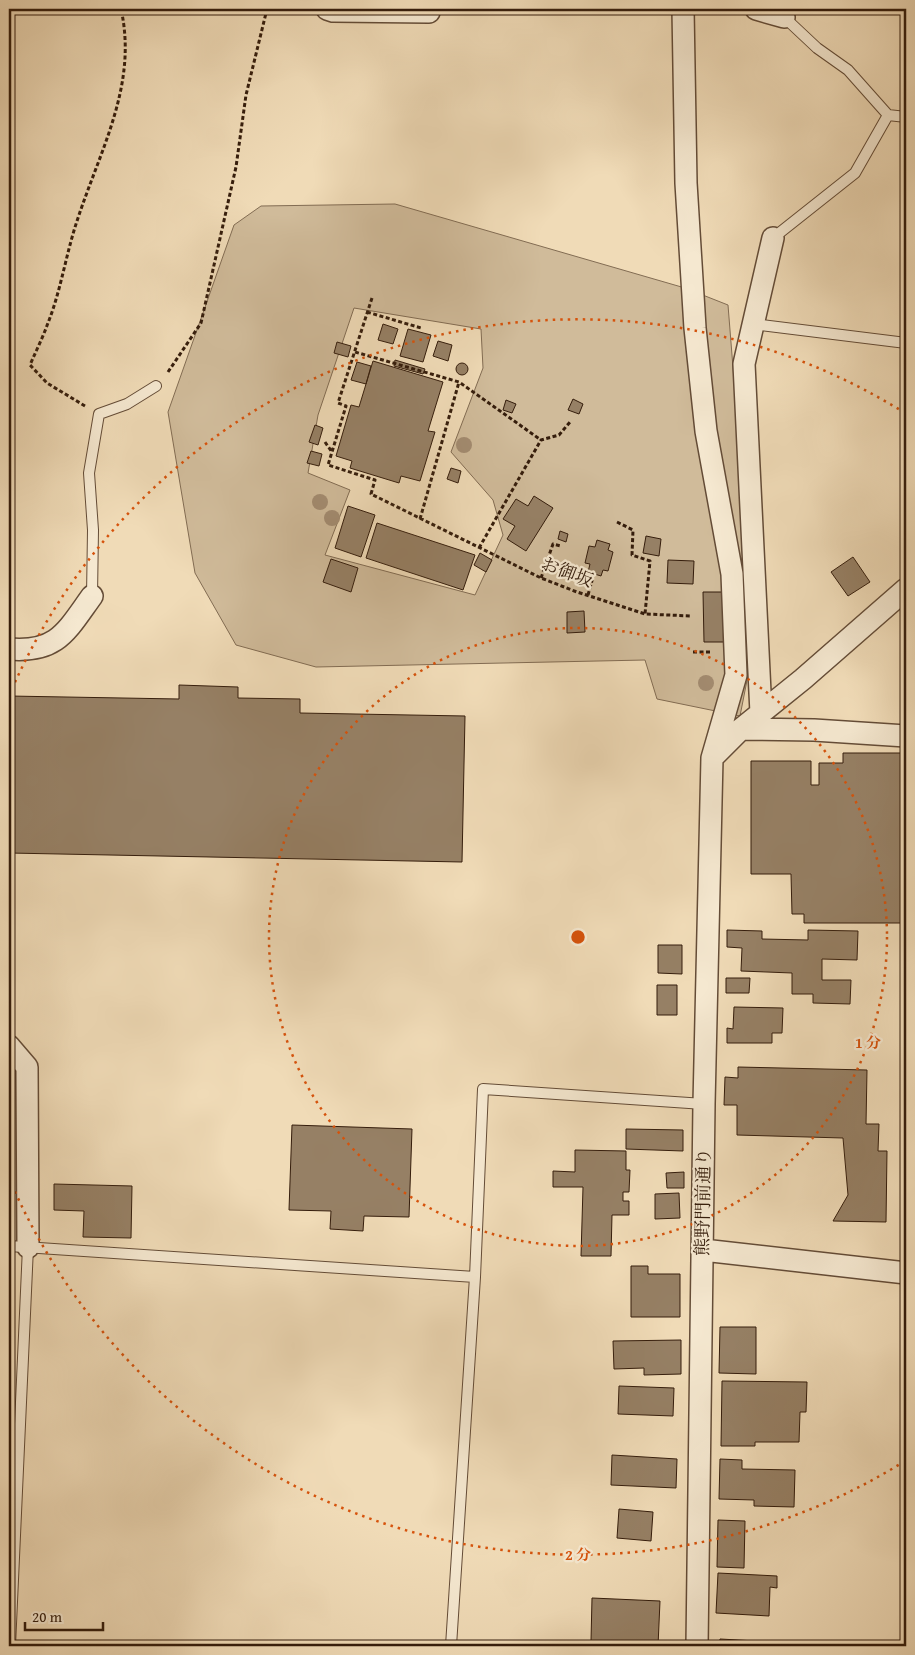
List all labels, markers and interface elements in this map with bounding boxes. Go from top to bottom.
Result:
street label: お御坂 [537,549,597,594]
centre of rings [569,928,587,946]
text: 1 分 [855,1032,881,1053]
street label: 熊野門前通り [688,1148,717,1256]
text: 2 分 [565,1544,591,1565]
scale bar [25,1600,102,1632]
text: 20 m [32,1606,63,1627]

